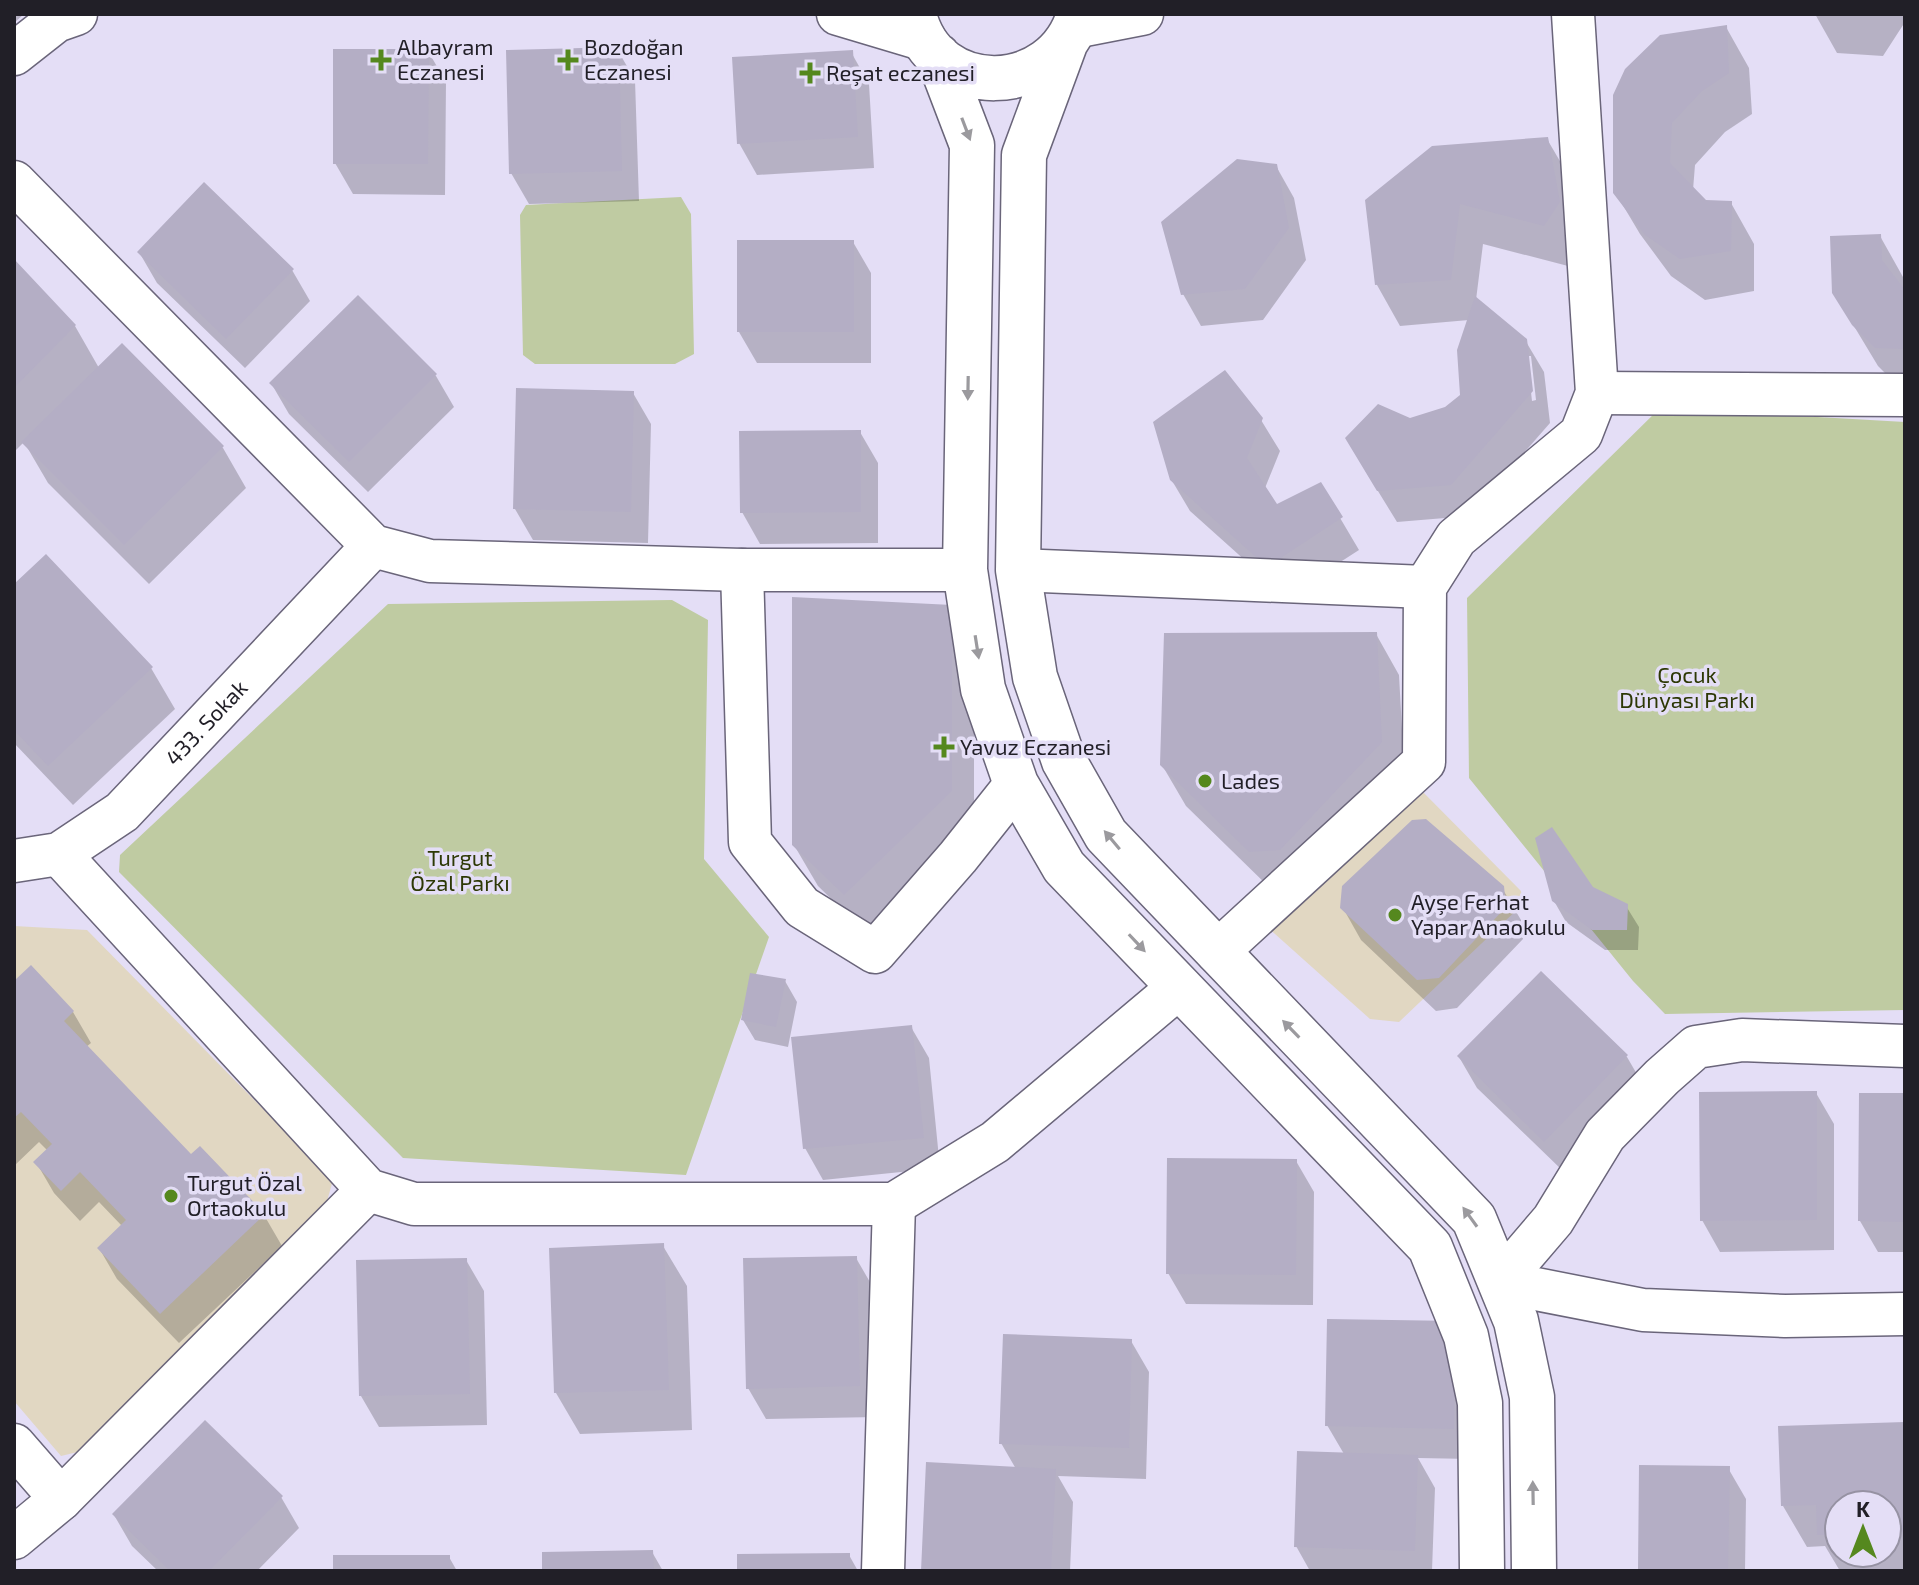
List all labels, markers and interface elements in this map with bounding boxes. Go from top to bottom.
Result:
place label: Albayram Eczanesi [397,33,494,84]
place label: Bozdoğan Eczanesi [584,33,683,84]
marker: Albayram Eczanesi [372,51,390,69]
marker: Bozdoğan Eczanesi [559,51,577,69]
place label: Reşat eczanesi [826,59,975,87]
marker: Reşat eczanesi [801,64,819,82]
one-way arrow [960,117,973,141]
one-way arrow [962,376,975,401]
one-way arrow [971,635,984,660]
park label: Çocuk Dünyası Parkı [1619,661,1755,712]
street label: 433. Sokak [159,674,252,770]
place label: Yavuz Eczanesi [960,733,1111,759]
marker: Yavuz Eczanesi [935,738,953,756]
place label: Lades [1221,767,1280,793]
marker: Lades [1196,772,1214,790]
one-way arrow [1104,830,1121,850]
park label: Turgut Özal Parkı [410,844,510,895]
place label: Ayşe Ferhat Yapar Anaokulu [1411,888,1566,939]
marker: Ayşe Ferhat Yapar Anaokulu [1386,906,1404,924]
one-way arrow [1127,933,1145,952]
one-way arrow [1282,1020,1300,1039]
place label: Turgut Özal Ortaokulu [187,1169,302,1220]
marker: Turgut Özal Ortaokulu [162,1187,180,1205]
one-way arrow [1462,1206,1478,1228]
one-way arrow [1527,1480,1539,1505]
north arrow [1823,1489,1903,1569]
text: K [1856,1495,1870,1521]

